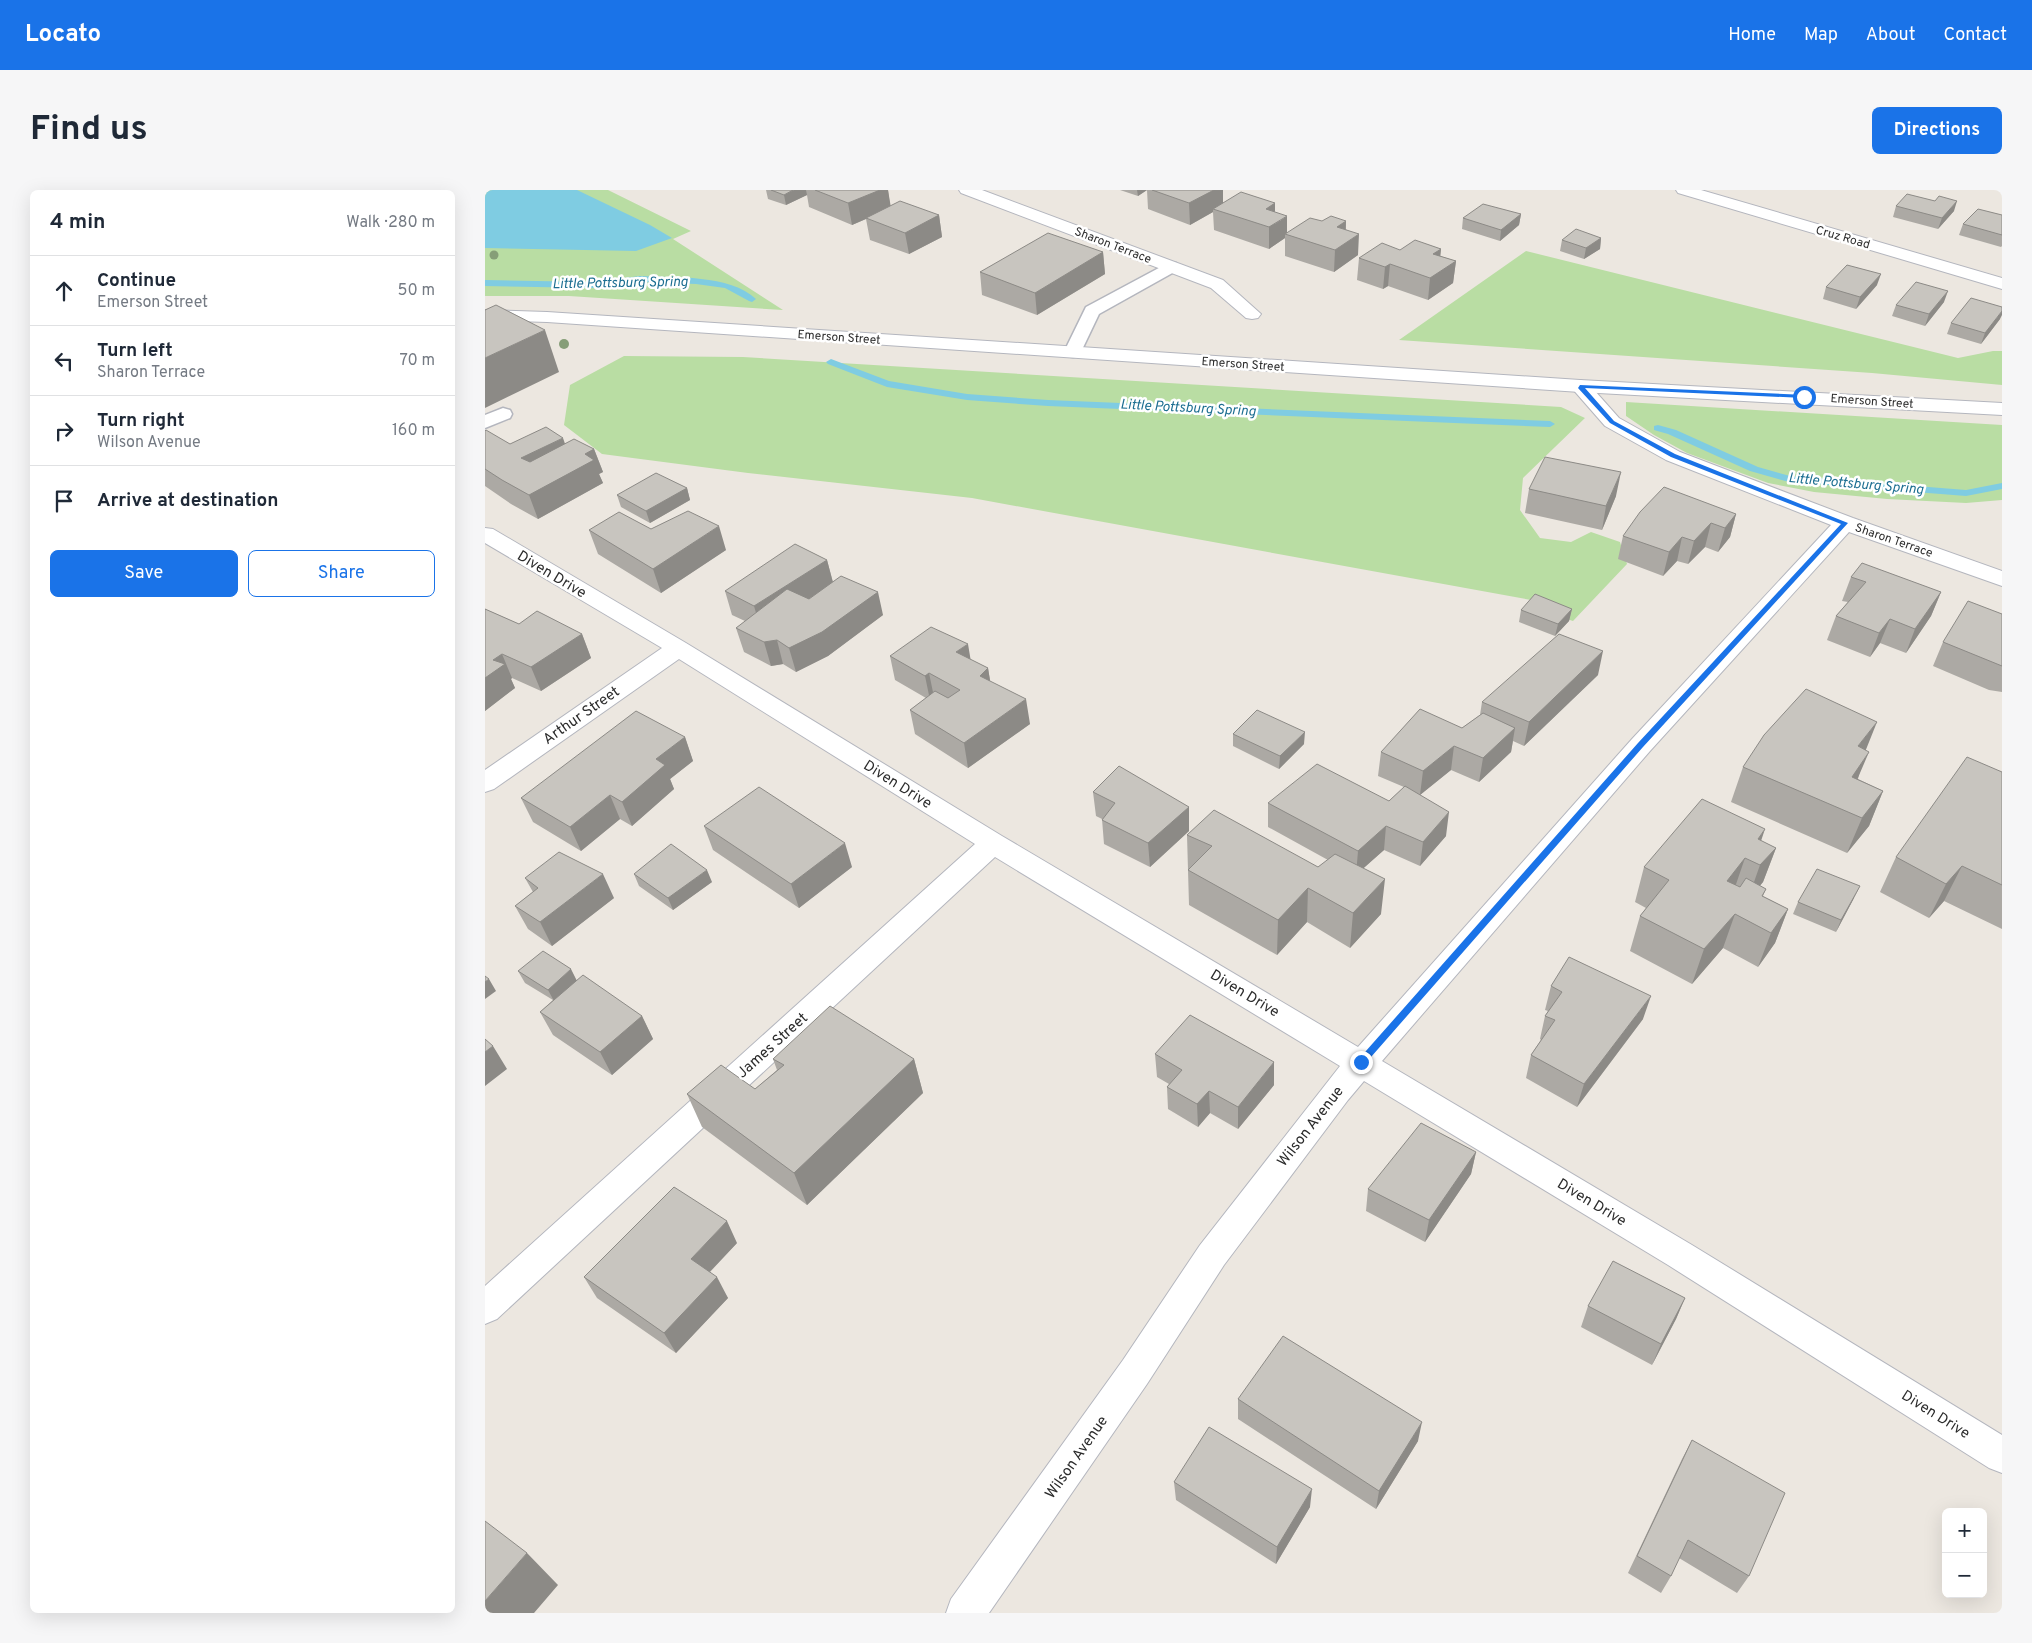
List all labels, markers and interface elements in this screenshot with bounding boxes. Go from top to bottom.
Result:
text: Locato [25,20,101,50]
text: Home [1728,24,1776,47]
text: Map [1804,24,1838,47]
text: About [1866,24,1915,47]
text: Contact [1943,24,2007,47]
button: Directions [1872,107,2002,154]
text: Find us [30,108,148,152]
text: 4 min [50,209,106,236]
text: Walk · 280 m [346,213,435,233]
street label: Cruz Road [1814,223,1872,253]
street label: Sharon Terrace [1072,224,1153,268]
text: Continue [97,269,176,293]
water label: Little Pottsburg Spring [552,274,688,293]
icon: ahead [50,277,78,305]
text: 50 m [398,281,435,301]
text: Emerson Street [97,293,208,313]
street label: Emerson Street [797,327,881,349]
text: Turn left [97,339,173,363]
icon: left [50,347,78,375]
text: 70 m [400,351,435,371]
street label: Emerson Street [1201,354,1285,376]
text: Sharon Terrace [97,363,205,383]
route start [1793,386,1816,409]
street label: Emerson Street [1830,391,1914,413]
water label: Little Pottsburg Spring [1120,396,1257,421]
text: Turn right [97,409,185,433]
icon: right [50,417,78,445]
text: 160 m [392,421,435,441]
text: Wilson Avenue [97,433,201,453]
water label: Little Pottsburg Spring [1788,470,1925,499]
icon: arrive [50,487,78,515]
text: Arrive at destination [97,489,278,513]
street label: Sharon Terrace [1853,520,1935,562]
street label: Diven Drive [513,547,589,603]
button: Save [50,550,238,597]
button: Share [248,550,435,597]
street label: Arthur Street [540,683,624,750]
street label: Diven Drive [859,757,935,814]
street label: Diven Drive [1206,966,1282,1022]
street label: James Street [734,1009,812,1083]
route end [1350,1051,1373,1074]
street label: Wilson Avenue [1274,1083,1349,1171]
street label: Diven Drive [1553,1175,1629,1231]
street label: Diven Drive [1897,1387,1973,1444]
street label: Wilson Avenue [1042,1413,1113,1503]
map controls [1942,1508,1987,1598]
button: + [1942,1508,1987,1553]
button: − [1942,1553,1987,1598]

